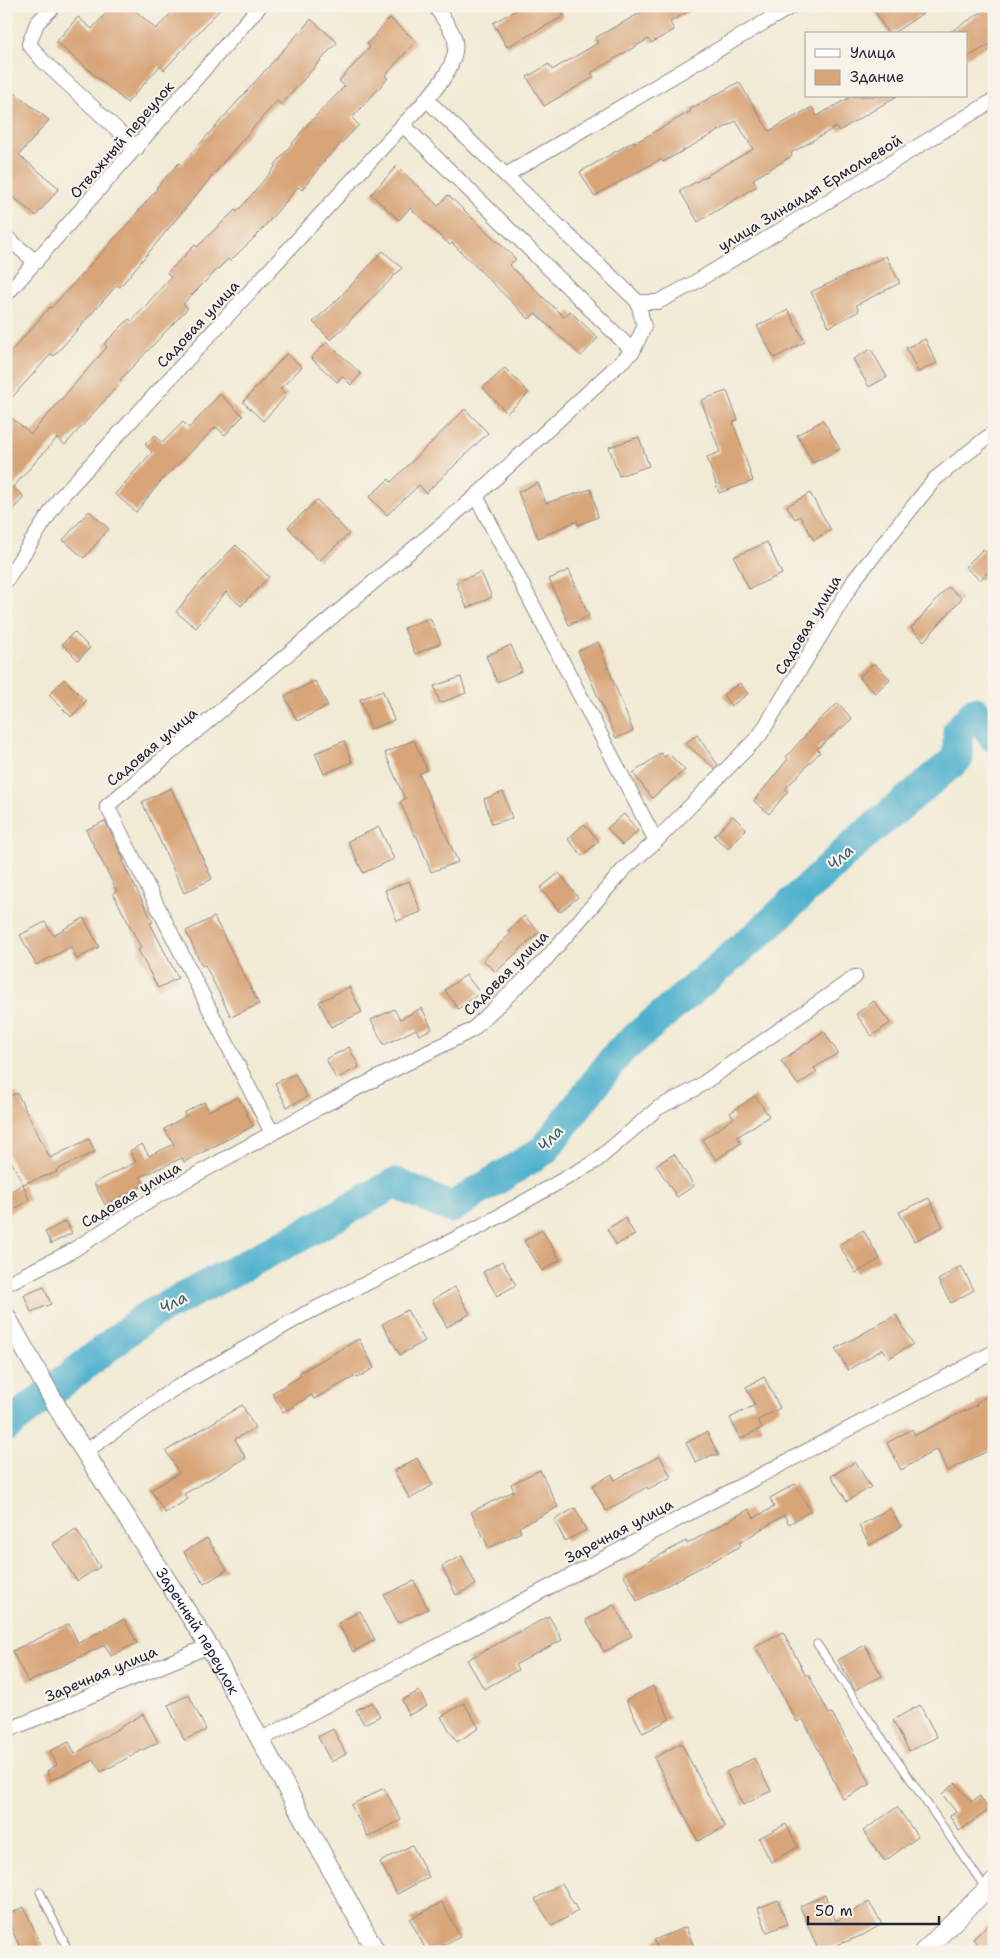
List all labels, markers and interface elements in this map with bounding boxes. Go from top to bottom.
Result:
legend [805,32,968,98]
text: Улица [850,43,896,63]
text: Здание [850,67,904,87]
street label: Отважный переулок [65,77,179,203]
street label: улица Зинаиды Ермольевой [714,130,906,256]
street label: Садовая улица [152,275,244,372]
street label: Садовая улица [770,571,846,678]
street label: Садовая улица [102,703,202,791]
water label: Чла [823,840,858,875]
street label: Садовая улица [459,926,553,1020]
water label: Чла [533,1121,568,1156]
street label: Садовая улица [78,1157,185,1233]
water label: Чла [156,1286,191,1318]
street label: Заречная улица [561,1494,677,1568]
street label: Заречный переулок [151,1564,244,1698]
street label: Заречная улица [42,1641,161,1707]
scale bar [808,1893,939,1925]
text: 50 m [815,1901,853,1921]

